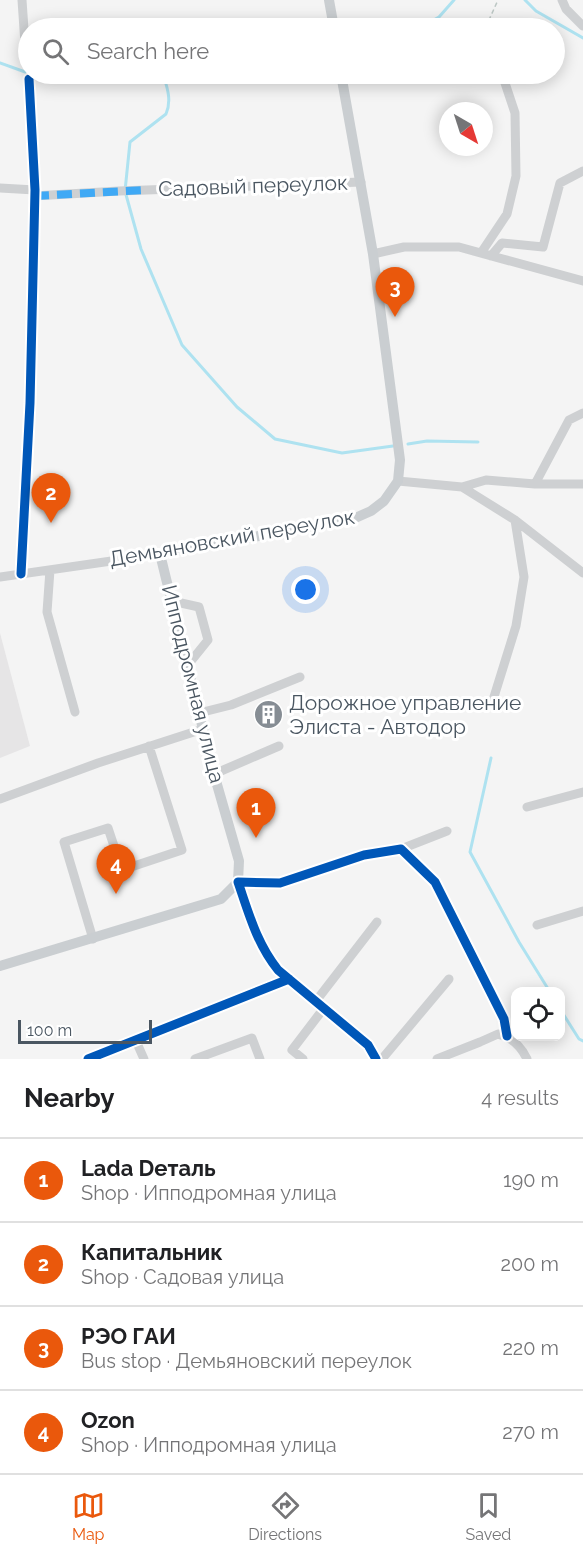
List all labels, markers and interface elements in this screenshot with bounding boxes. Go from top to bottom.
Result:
search box [18,18,565,84]
icon: search [39,35,72,68]
text: Search here [87,38,209,64]
north arrow [439,102,493,156]
street label: Садовый переулок [158,170,348,201]
pin: 3 [376,268,414,317]
pin: 2 [32,474,70,523]
street label: Демьяновский переулок [107,504,357,571]
your location [291,575,320,604]
street label: Ипподромная улица [157,582,230,786]
place label: Дорожное управление Элиста - Автодор [289,690,521,739]
building icon: Дорожное управление Элиста - Автодор [252,699,284,731]
pin: 1 [236,788,276,838]
pin: 4 [96,844,136,894]
map controls [511,987,565,1041]
button: locate [511,987,565,1041]
scale bar [18,1017,152,1044]
text: 100 m [27,1021,72,1040]
text: Nearby [24,1083,114,1113]
text: 4 results [481,1086,559,1110]
text: Lada Dеталь [81,1155,216,1181]
text: 1 [39,1168,48,1192]
text: 190 m [503,1168,559,1192]
text: Shop · Ипподромная улица [81,1181,337,1205]
text: Капитальник [81,1239,223,1265]
text: 2 [38,1252,49,1276]
text: 200 m [501,1252,559,1276]
text: Shop · Садовая улица [81,1265,284,1289]
text: РЭО ГАИ [81,1323,176,1349]
text: 3 [38,1336,49,1360]
text: 220 m [502,1336,559,1360]
text: Bus stop · Демьяновский переулок [81,1349,412,1373]
text: Ozon [81,1407,135,1433]
text: 4 [38,1420,49,1444]
text: 270 m [502,1420,559,1444]
text: Shop · Ипподромная улица [81,1433,337,1457]
tab: Map [72,1489,105,1544]
tab: Directions [248,1489,322,1544]
tab: Saved [465,1489,511,1544]

